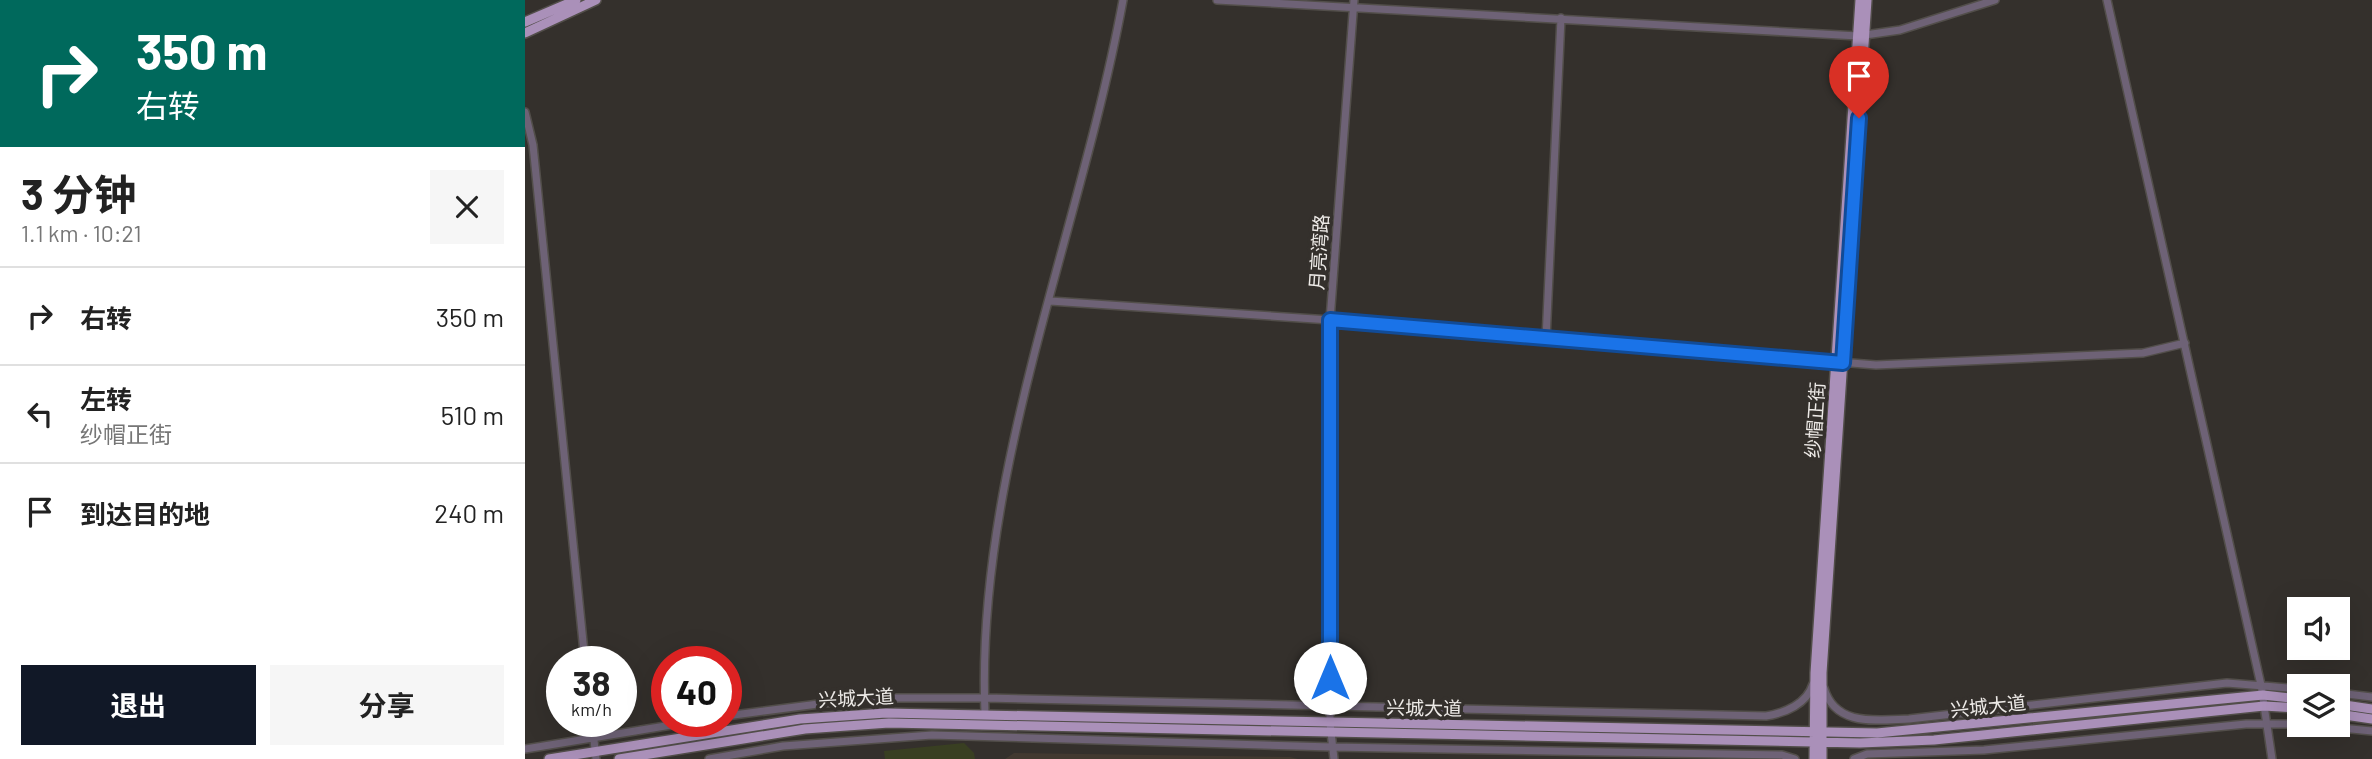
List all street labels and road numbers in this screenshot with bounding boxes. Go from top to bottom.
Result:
street label: 月亮湾路 [1304,213,1333,291]
street label: 纱帽正街 [1800,381,1829,459]
street label: 兴城大道 [817,684,895,711]
street label: 兴城大道 [1949,690,2027,721]
street label: 兴城大道 [1386,695,1462,720]

